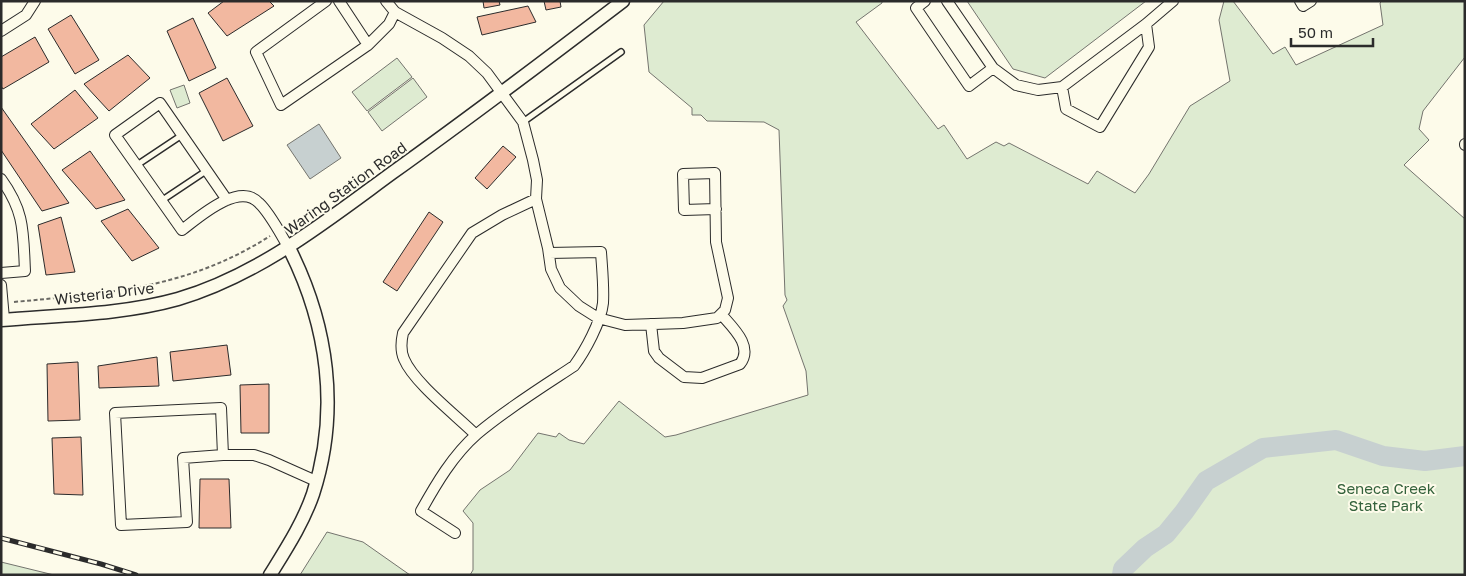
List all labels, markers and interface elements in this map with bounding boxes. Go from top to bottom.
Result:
scale bar [1291,15,1374,47]
text: 50 m [1298,23,1333,41]
street label: Waring Station Road [280,138,410,238]
street label: Wisteria Drive [53,278,155,308]
park label: Seneca Creek State Park [1337,479,1436,514]

